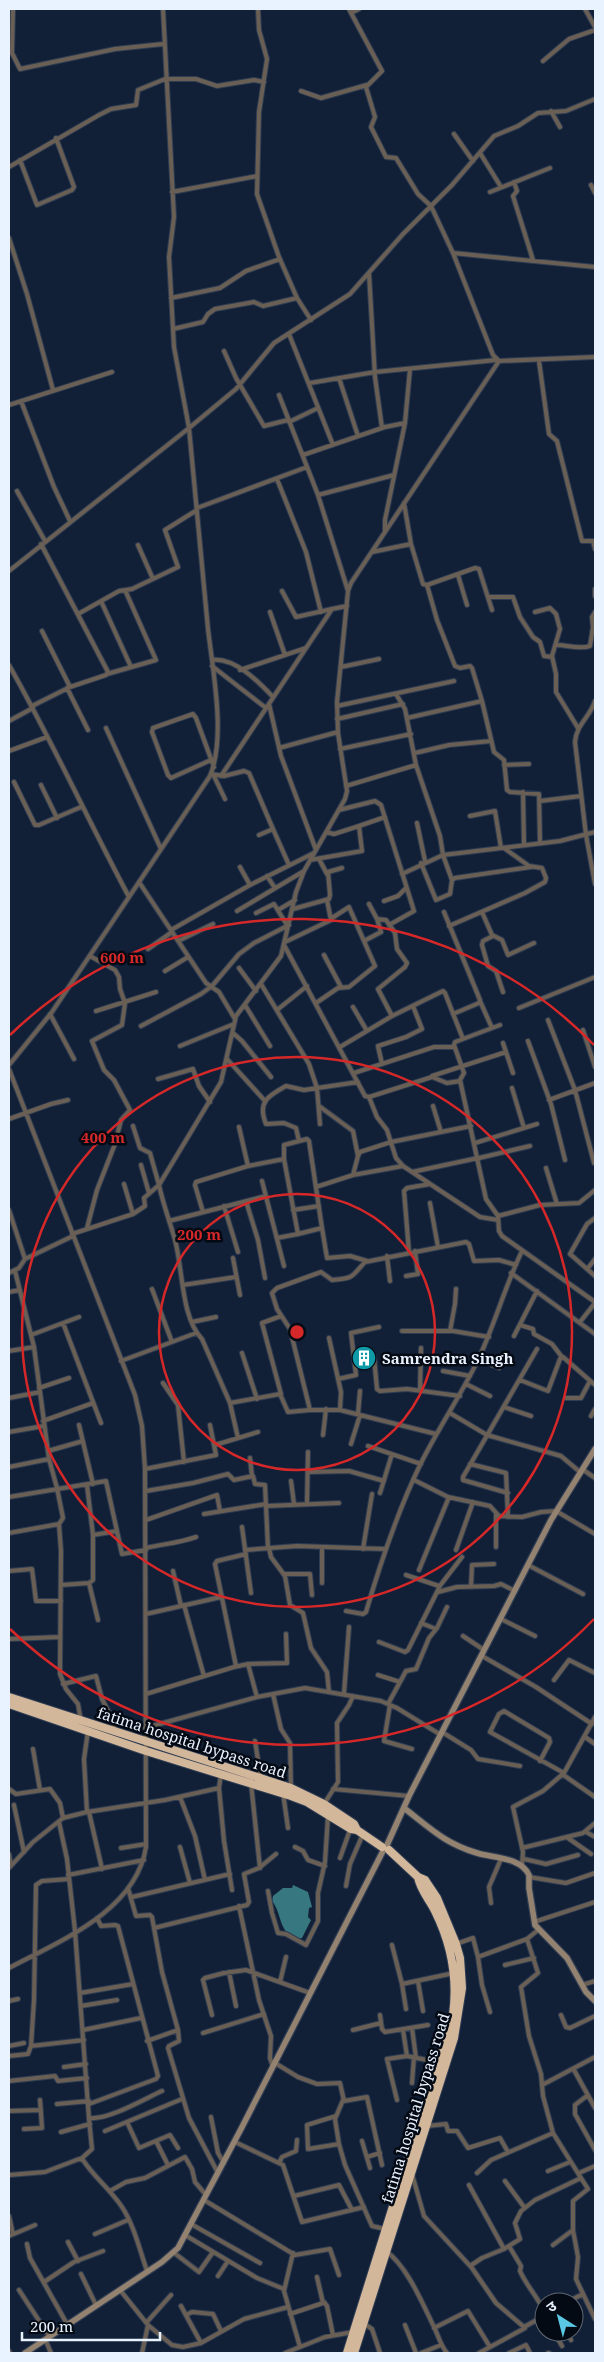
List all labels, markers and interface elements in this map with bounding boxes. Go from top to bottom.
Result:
text: 600 m [100,947,144,967]
text: 400 m [81,1127,125,1147]
text: 200 m [177,1224,221,1244]
centre of rings [288,1323,306,1341]
building icon: Samrendra Singh [351,1345,377,1371]
place label: Samrendra Singh [382,1348,513,1368]
street label: fatima hospital bypass road [95,1702,289,1782]
street label: fatima hospital bypass road [377,2011,453,2205]
north arrow [534,2292,584,2342]
text: उ [542,2296,561,2316]
scale bar [22,2310,160,2342]
text: 200 m [30,2316,73,2336]

